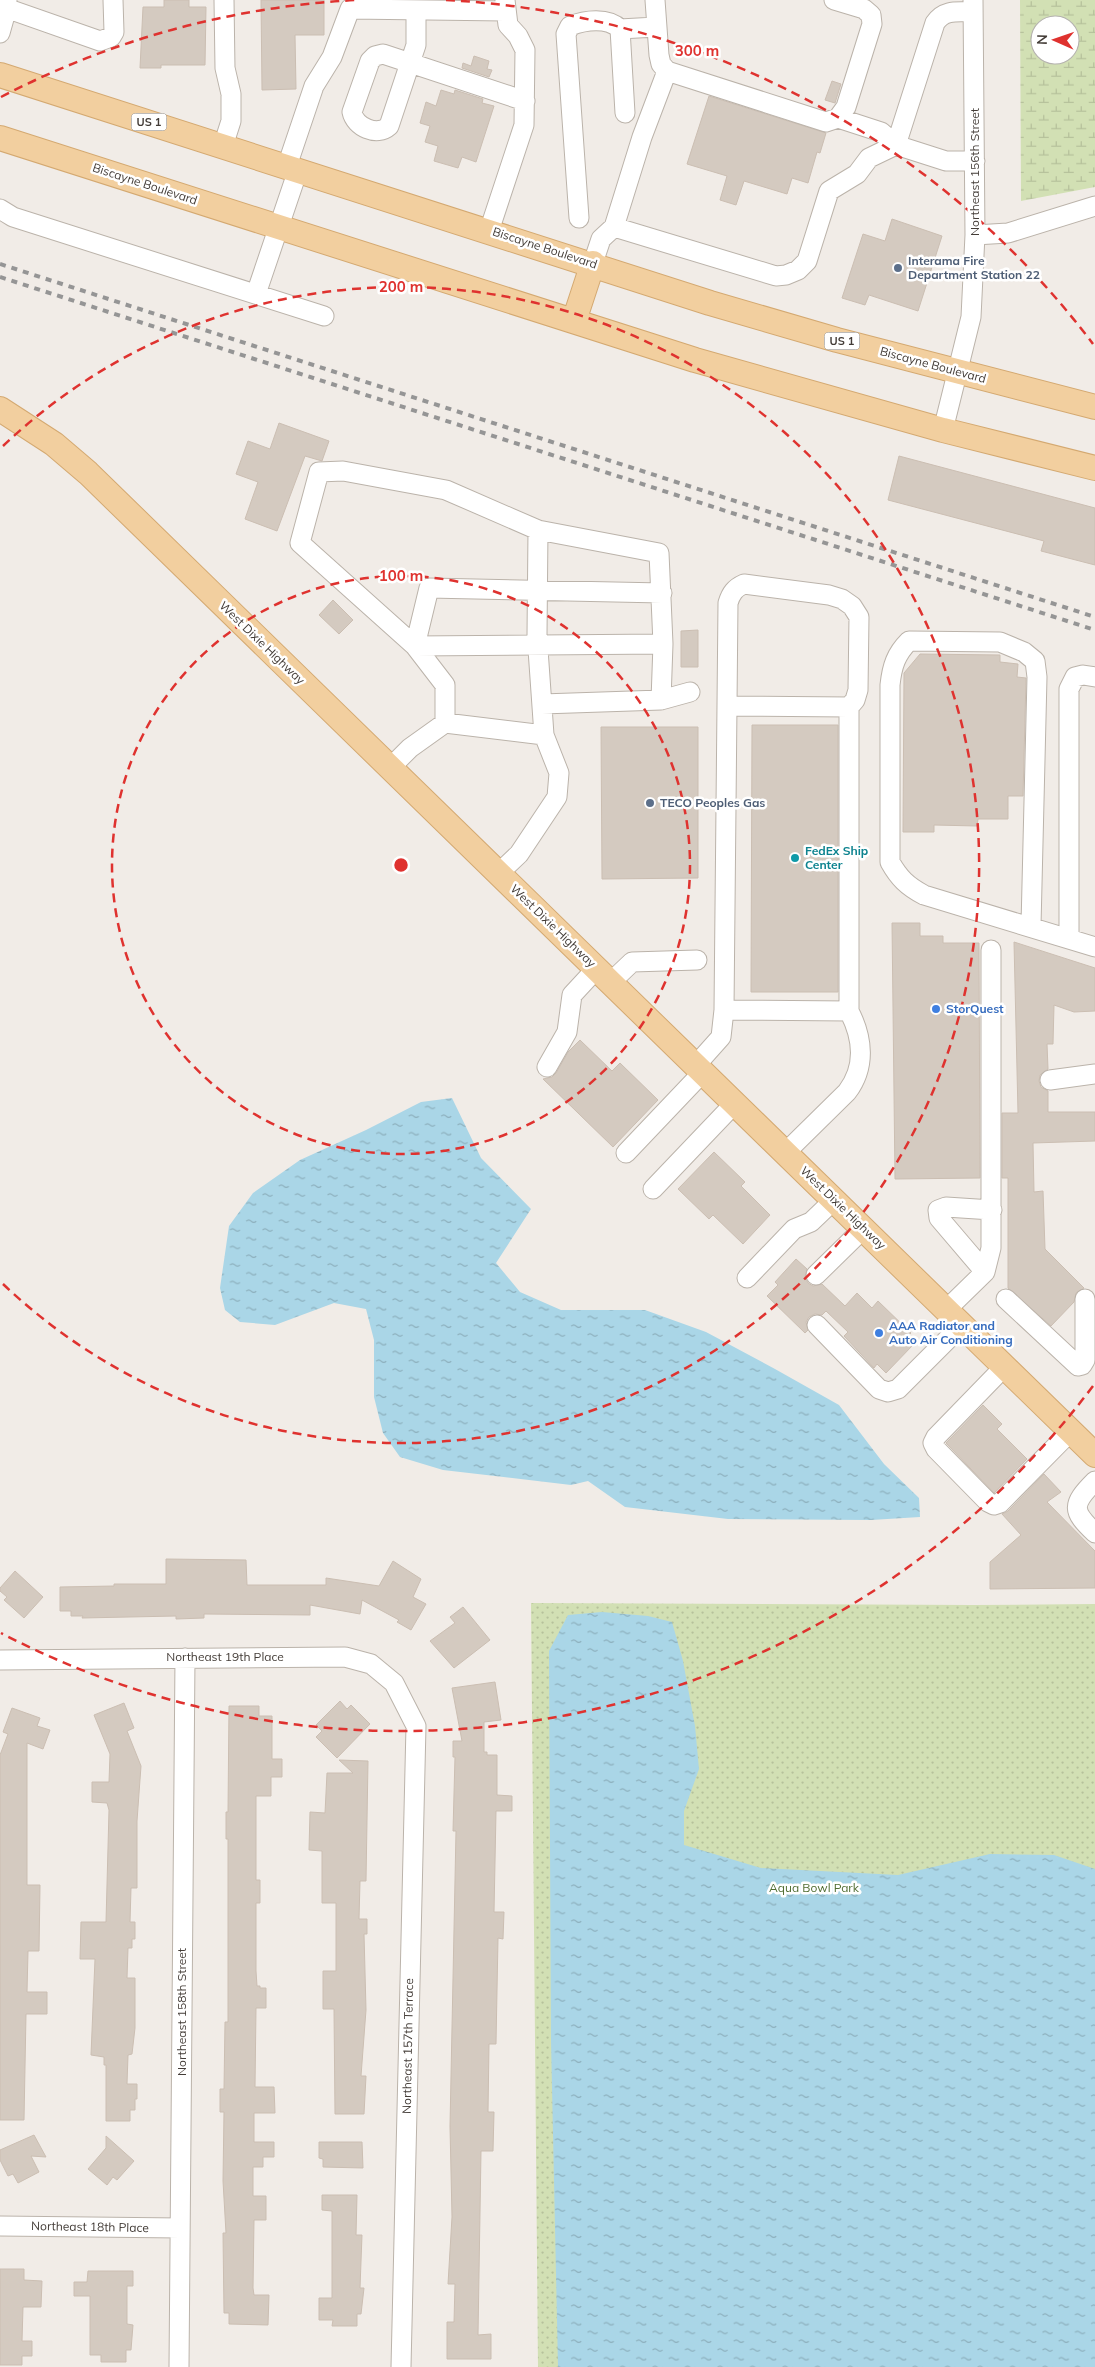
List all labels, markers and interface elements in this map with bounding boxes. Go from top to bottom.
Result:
north arrow [1030,15,1080,65]
text: N [1033,34,1051,45]
text: 300 m [675,41,719,60]
street label: Northeast 156th Street [967,108,982,236]
road number: US 1 [132,114,166,130]
street label: Biscayne Boulevard [91,160,199,208]
street label: Biscayne Boulevard [491,224,599,272]
place label: Interama Fire Department Station 22 [908,253,1040,282]
marker: Interama Fire Department Station 22 [892,262,904,274]
text: 200 m [379,277,423,296]
road number: US 1 [824,332,860,350]
street label: Biscayne Boulevard [878,343,988,386]
text: 100 m [379,566,423,585]
street label: West Dixie Highway [216,598,309,688]
place label: TECO Peoples Gas [660,795,765,810]
marker: TECO Peoples Gas [644,797,656,809]
place label: FedEx Ship Center [805,843,868,872]
marker: FedEx Ship Center [789,852,801,864]
centre of rings [392,856,410,874]
street label: West Dixie Highway [507,881,600,971]
place label: StorQuest [946,1001,1004,1016]
marker: StorQuest [930,1003,942,1015]
street label: West Dixie Highway [797,1163,890,1253]
place label: AAA Radiator and Auto Air Conditioning [889,1318,1013,1347]
marker: AAA Radiator and Auto Air Conditioning [873,1327,885,1339]
street label: Northeast 19th Place [166,1649,284,1664]
park label: Aqua Bowl Park [769,1880,860,1895]
street label: Northeast 158th Street [174,1948,189,2076]
street label: Northeast 157th Terrace [399,1978,416,2114]
street label: Northeast 18th Place [31,2218,149,2235]

